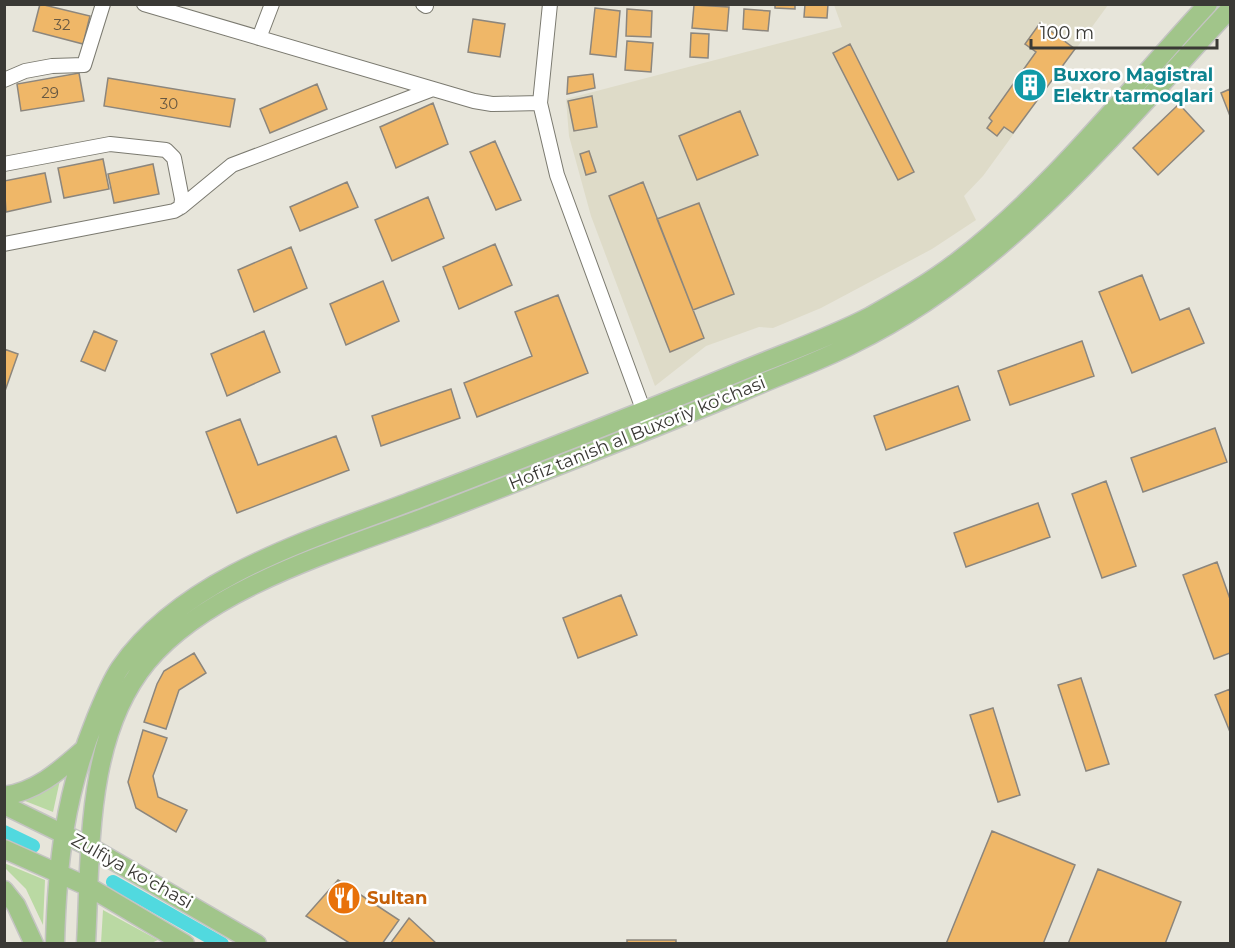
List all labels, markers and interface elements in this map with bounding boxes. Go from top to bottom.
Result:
scale bar [1031,12,1217,50]
house number: 32 [54,15,70,34]
text: 100 m [1040,22,1094,44]
place label: Buxoro Magistral Elektr tarmoqlari [1053,64,1213,107]
building icon: Buxoro Magistral Elektr tarmoqlari [1012,67,1048,103]
house number: 29 [41,83,59,102]
house number: 30 [160,94,178,113]
street label: Hofiz tanish al Buxoriy ko'chasi [505,371,769,495]
street label: Zulfiya ko'chasi [68,829,196,913]
restaurant icon: Sultan [326,880,362,916]
place label: Sultan [367,887,427,909]

